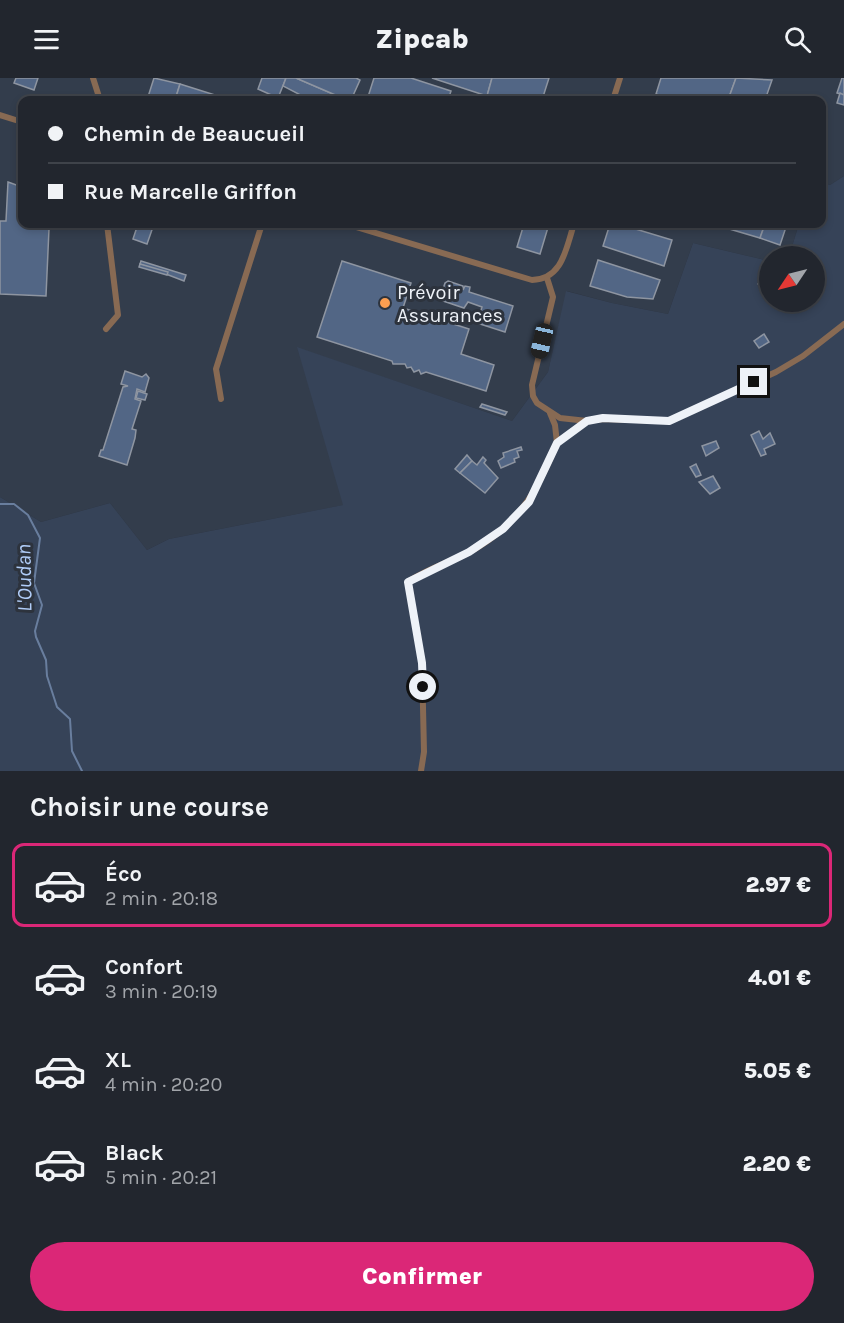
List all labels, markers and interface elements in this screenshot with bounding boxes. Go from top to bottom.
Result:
icon: menu [30,23,63,56]
text: Zipcab [375,23,469,55]
icon: search [781,23,814,56]
text: Chemin de Beaucueil [84,121,305,147]
text: Rue Marcelle Griffon [84,179,297,205]
north arrow [759,246,825,312]
map controls [759,246,825,312]
place label: Prévoir Assurances [397,281,503,327]
marker: Prévoir Assurances [378,296,392,310]
car [529,321,555,361]
route end [740,368,767,395]
water label: L'Oudan [11,544,37,612]
route start [409,673,436,700]
text: Choisir une course [30,791,269,823]
icon: car [33,858,87,912]
text: Éco [105,861,142,887]
text: 2.97 € [745,872,811,898]
text: 2 min · 20:18 [105,887,218,910]
icon: car [33,951,87,1005]
text: Confort [105,954,183,980]
text: 4.01 € [748,965,811,991]
text: 3 min · 20:19 [105,980,218,1003]
icon: car [33,1044,87,1098]
text: XL [105,1047,131,1073]
text: 5.05 € [744,1058,811,1084]
text: 4 min · 20:20 [105,1073,222,1096]
icon: car [33,1137,87,1191]
text: Black [105,1140,164,1166]
text: 2.20 € [742,1151,811,1177]
text: 5 min · 20:21 [105,1166,217,1189]
button: Confirmer [30,1242,814,1311]

